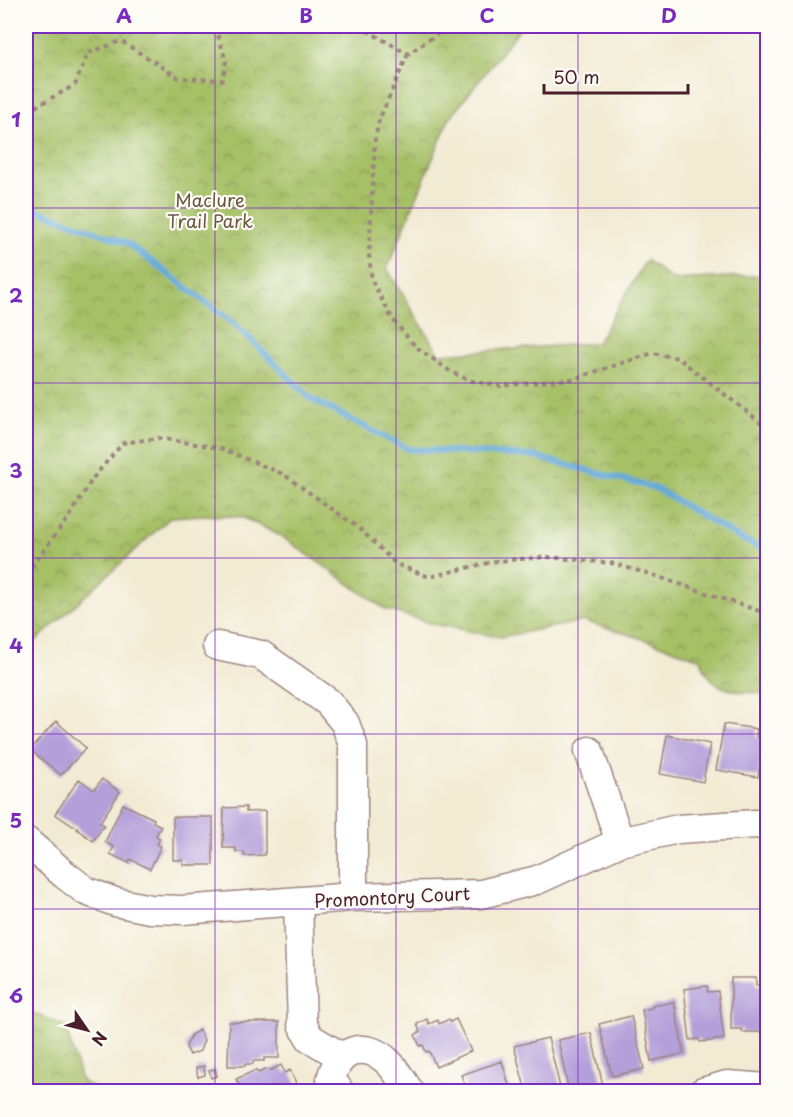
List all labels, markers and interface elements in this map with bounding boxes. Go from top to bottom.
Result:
text: A [116,0,132,30]
text: B [299,0,313,30]
text: C [479,0,495,30]
text: D [661,0,677,30]
scale bar [544,57,688,95]
text: 50 m [553,63,600,90]
text: 1 [11,104,21,134]
park label: Maclure Trail Park [167,186,253,234]
text: 2 [9,280,23,310]
text: 3 [9,455,23,485]
text: 4 [9,630,23,660]
text: 5 [10,805,22,835]
street label: Promontory Court [313,879,471,914]
text: 6 [9,980,23,1010]
north arrow [57,1000,117,1060]
text: N [87,1027,114,1051]

